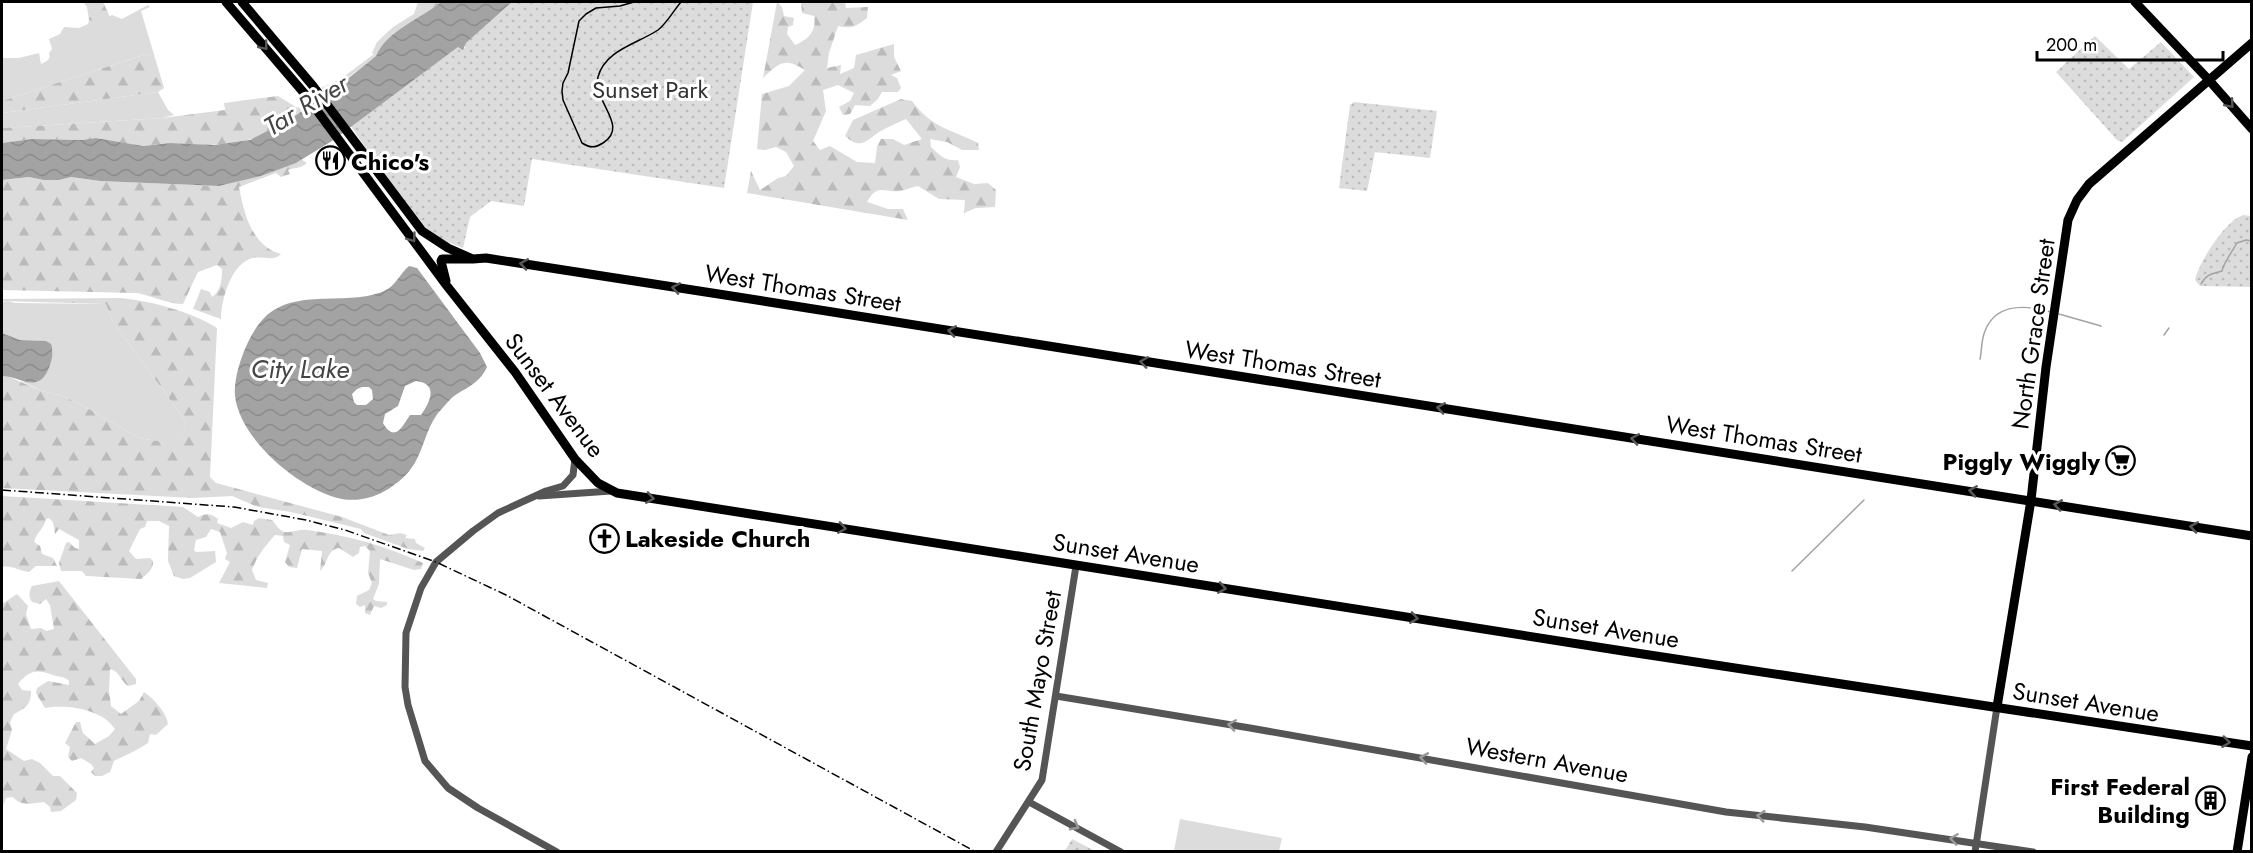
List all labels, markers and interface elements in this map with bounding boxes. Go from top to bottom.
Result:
scale bar [2037,24,2223,62]
text: 200 m [2046,32,2097,58]
one-way arrow [257,39,268,50]
water label: Tar River [256,64,357,145]
park label: Sunset Park [592,72,708,107]
one-way arrow [2223,97,2234,108]
place label: Chico's [351,144,429,179]
restaurant icon: Chico's [314,145,346,177]
one-way arrow [405,232,416,243]
street label: North Grace Street [2002,236,2064,432]
street label: West Thomas Street [702,255,904,321]
one-way arrow [519,259,529,271]
one-way arrow [672,282,682,295]
street label: Sunset Avenue [496,325,614,465]
one-way arrow [947,326,956,338]
street label: West Thomas Street [1182,331,1384,397]
water label: City Lake [251,350,349,388]
one-way arrow [1140,357,1149,369]
one-way arrow [1436,402,1446,415]
street label: West Thomas Street [1663,406,1865,472]
one-way arrow [1630,433,1639,445]
place label: Piggly Wiggly [1943,444,2100,479]
supermarket icon: Piggly Wiggly [2105,445,2137,477]
one-way arrow [1968,485,1978,498]
one-way arrow [645,492,654,504]
one-way arrow [2053,499,2063,511]
place label: Lakeside Church [625,521,810,556]
one-way arrow [838,521,847,533]
one-way arrow [2189,521,2198,533]
church icon: Lakeside Church [588,522,620,554]
street label: Sunset Avenue [1050,524,1202,582]
one-way arrow [1217,581,1226,593]
street label: South Mayo Street [1004,588,1070,774]
street label: Sunset Avenue [1530,599,1682,657]
one-way arrow [1409,611,1419,624]
street label: Sunset Avenue [2010,673,2162,731]
one-way arrow [1227,719,1237,732]
street label: Western Avenue [1463,728,1631,792]
one-way arrow [2221,736,2230,748]
one-way arrow [1419,752,1429,765]
place label: First Federal Building [2050,769,2190,832]
building icon: First Federal Building [2195,784,2227,816]
one-way arrow [1756,810,1765,823]
one-way arrow [1069,819,1079,830]
one-way arrow [1950,834,1959,846]

